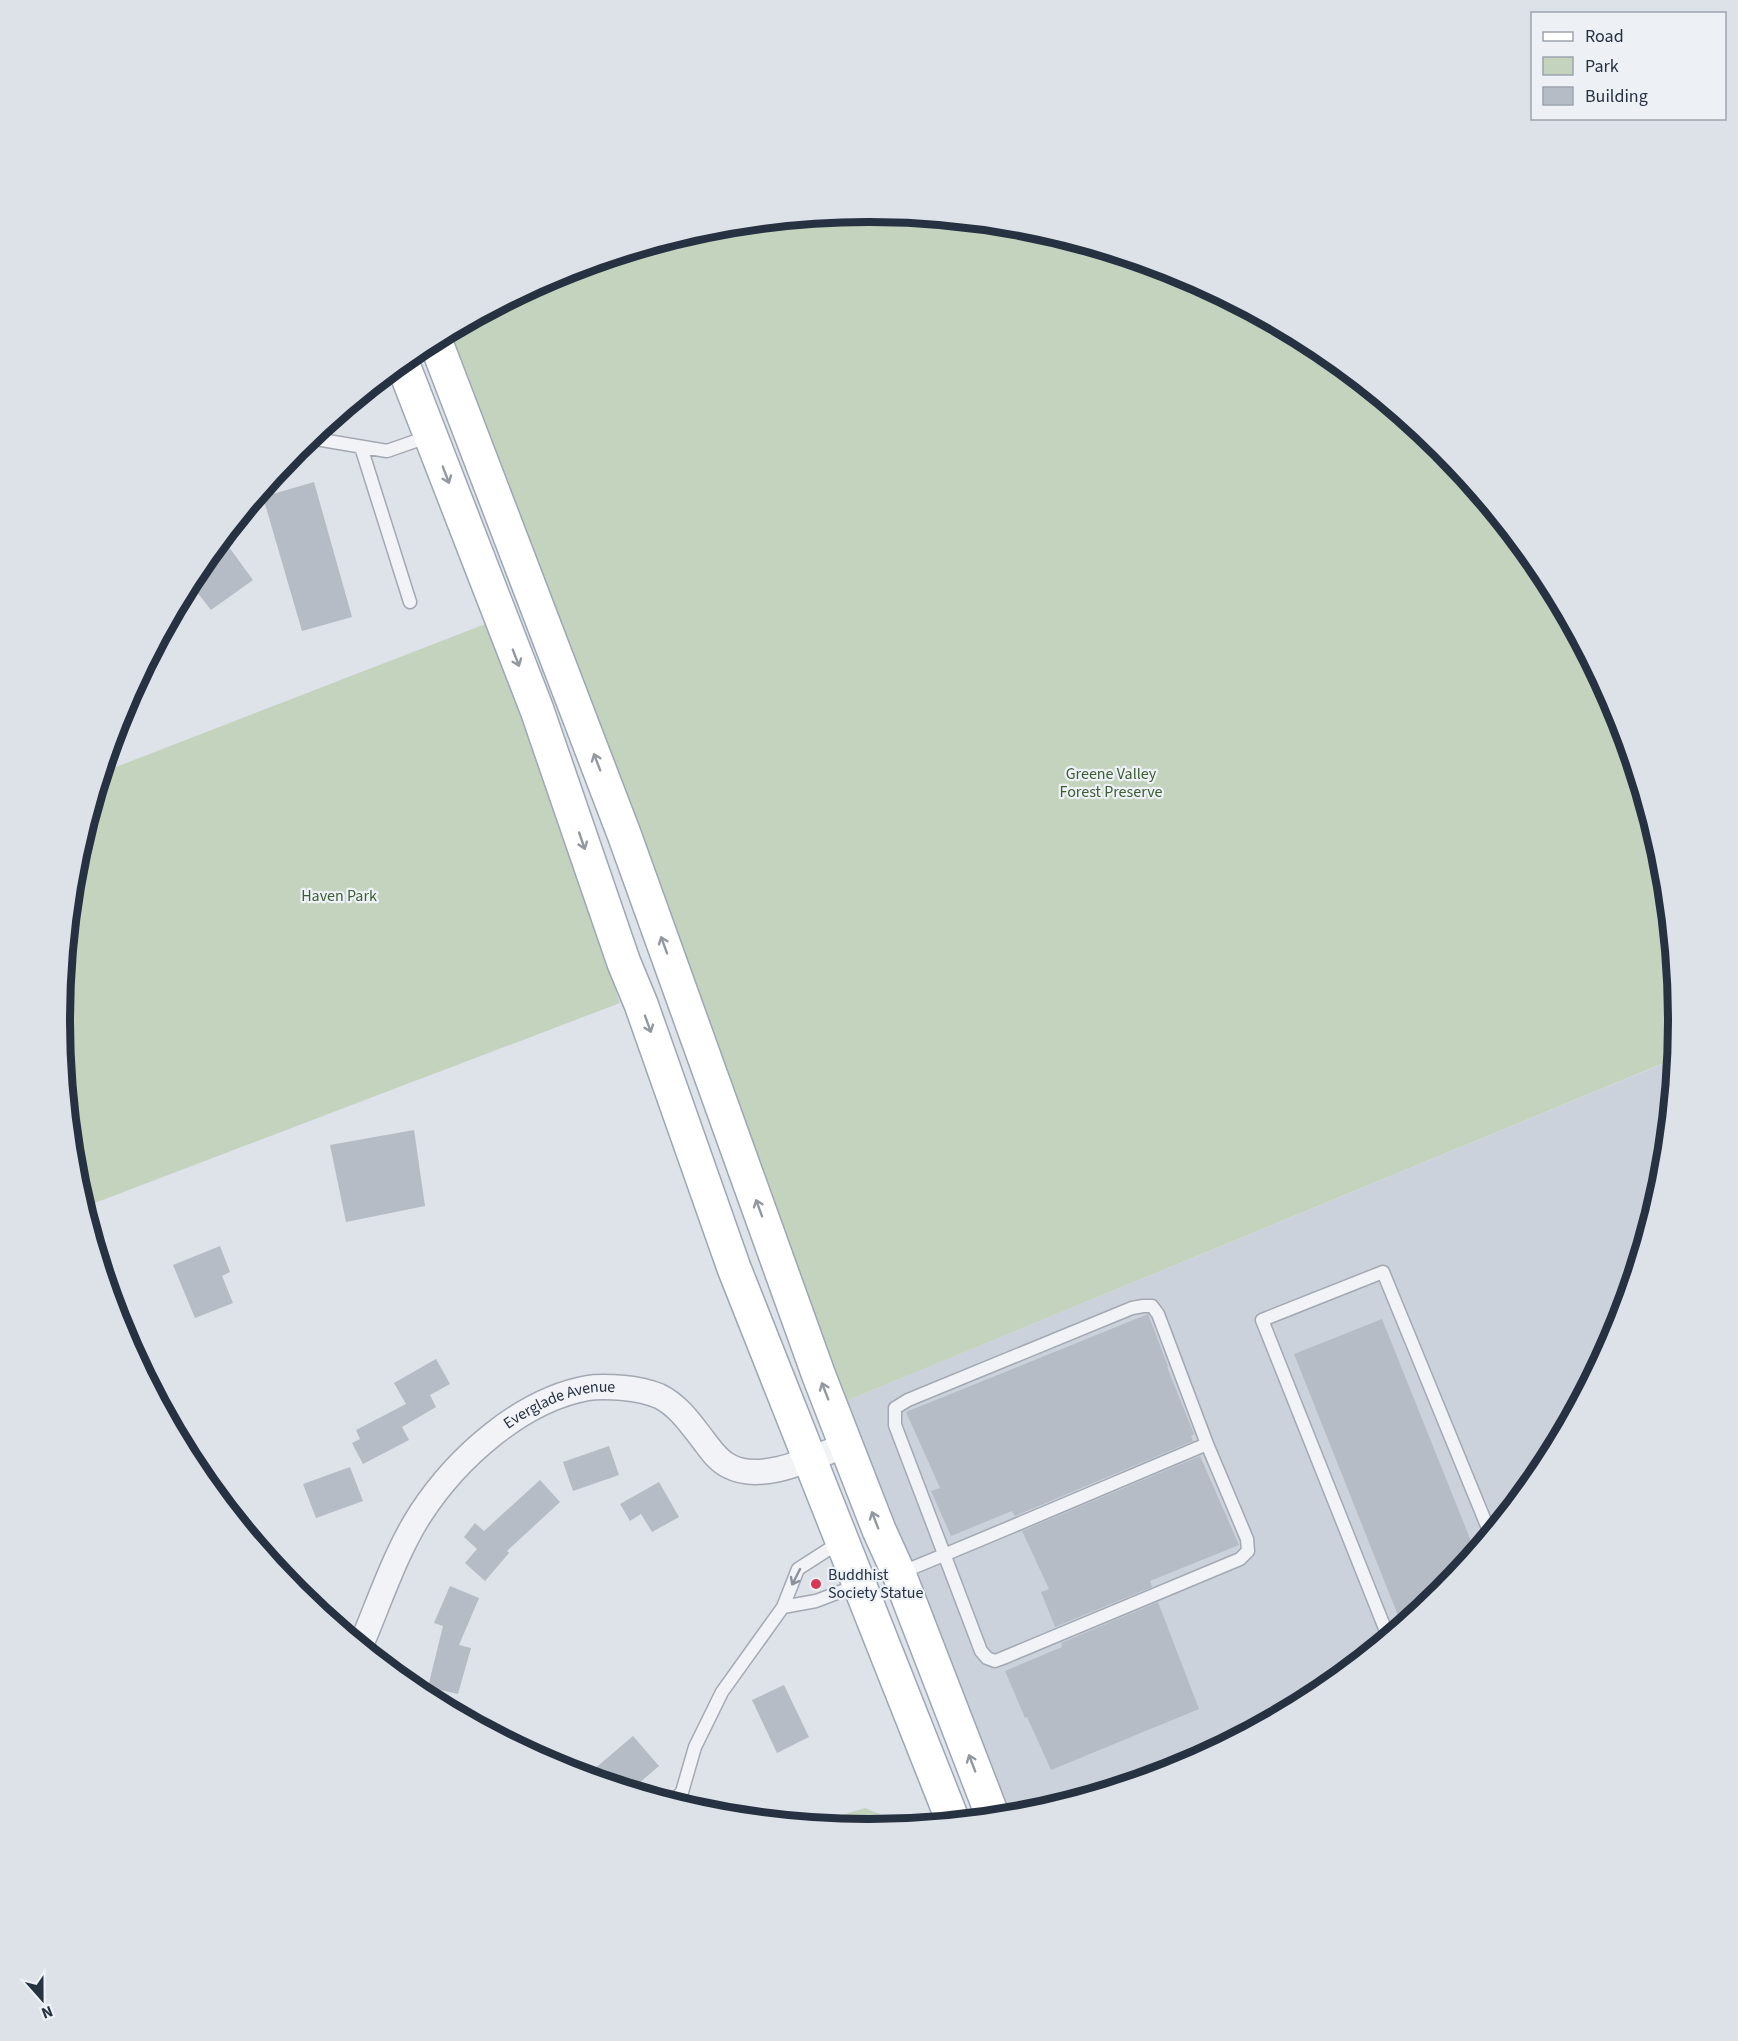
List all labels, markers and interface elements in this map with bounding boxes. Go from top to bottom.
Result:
legend [1531,12,1726,120]
text: Road [1585,24,1624,49]
text: Park [1585,54,1619,79]
text: Building [1585,84,1648,109]
one-way arrow [441,466,452,484]
one-way arrow [511,648,522,666]
one-way arrow [590,753,601,772]
park label: Greene Valley Forest Preserve [1059,763,1163,803]
one-way arrow [577,831,588,850]
park label: Haven Park [301,885,377,907]
one-way arrow [658,936,669,955]
one-way arrow [643,1014,654,1033]
one-way arrow [752,1199,763,1217]
street label: Everglade Avenue [499,1376,616,1434]
one-way arrow [819,1382,830,1401]
one-way arrow [869,1512,880,1530]
place label: Buddhist Society Statue [828,1564,923,1604]
one-way arrow [790,1567,802,1585]
marker: Buddhist Society Statue [809,1577,823,1591]
one-way arrow [966,1754,977,1772]
north arrow [12,1969,72,2029]
text: N [38,2000,56,2024]

